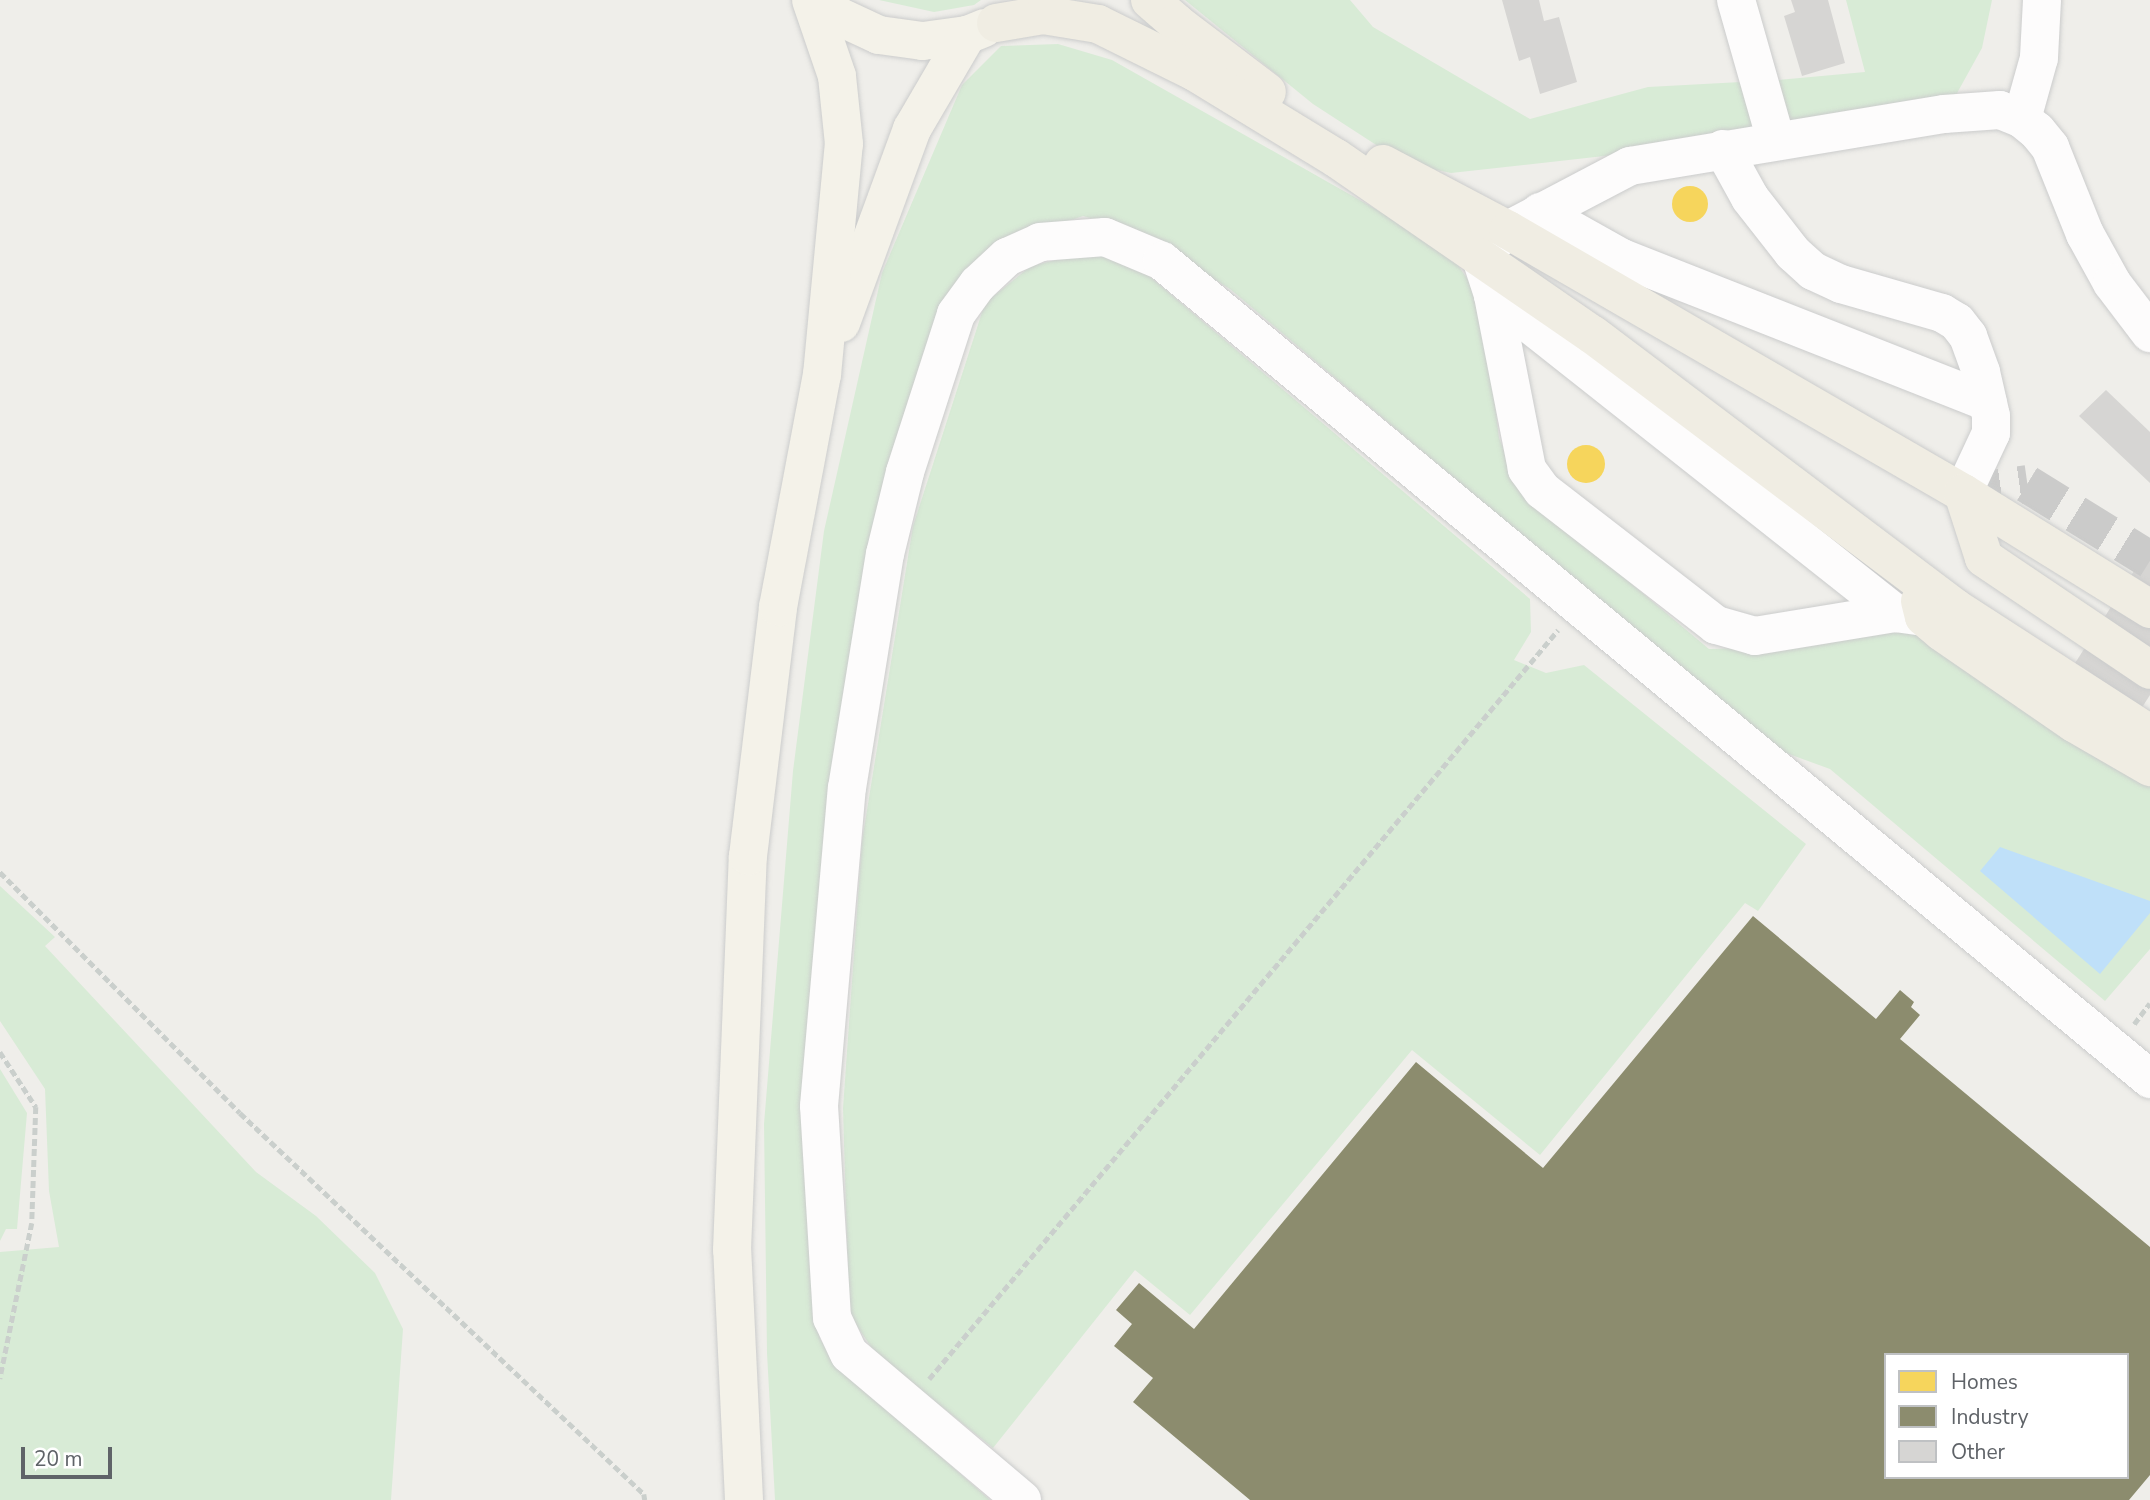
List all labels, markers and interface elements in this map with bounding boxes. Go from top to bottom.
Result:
legend [1884,1353,2129,1479]
text: Homes [1951,1368,2018,1396]
text: Industry [1951,1403,2029,1431]
scale bar [24,1434,116,1478]
text: Other [1951,1438,2005,1466]
text: 20 m [34,1445,83,1473]

